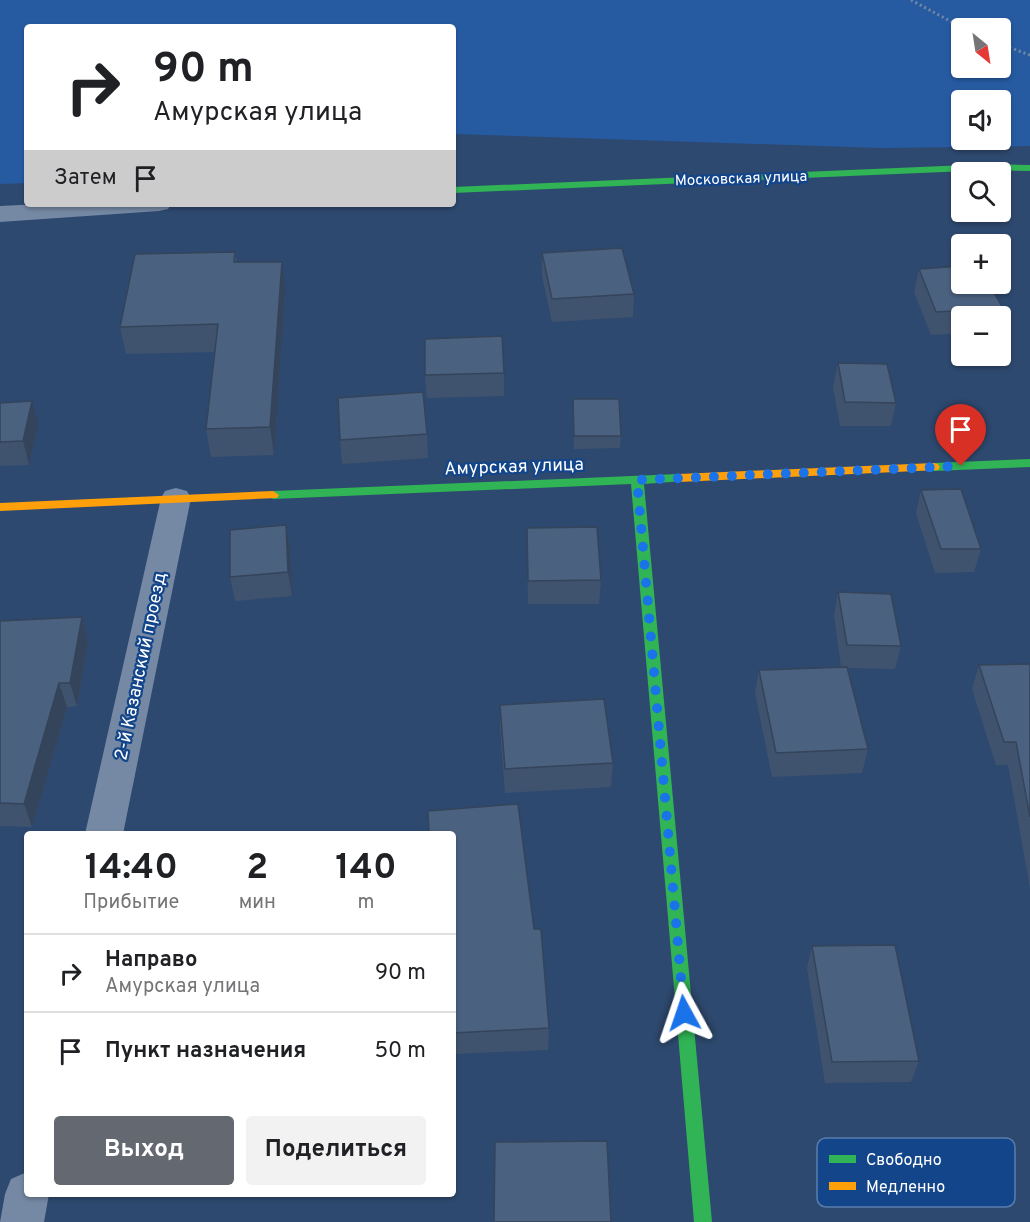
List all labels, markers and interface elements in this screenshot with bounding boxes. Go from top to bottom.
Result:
north arrow [951,18,1011,78]
map controls [951,18,1011,366]
text: 90 m [153,44,254,97]
icon: right [54,48,132,126]
button: sound [951,90,1011,150]
text: Амурская улица [153,96,362,130]
icon: arrive [129,162,162,195]
button: search [951,162,1011,222]
text: Затем [54,165,117,192]
street label: Московская улица [674,168,808,191]
button: + [951,234,1011,294]
button: − [951,306,1011,366]
pin [935,404,986,466]
icon: arrive [944,413,977,446]
street label: Амурская улица [444,454,584,481]
street label: 2-й Казанский проезд [110,570,173,762]
text: 14:40 [85,846,178,892]
text: 2 [246,846,268,892]
text: 140 [335,846,397,892]
text: Прибытие [83,890,179,916]
text: мин [239,890,276,916]
text: m [357,890,374,916]
text: Направо [105,947,197,974]
icon: right [54,957,87,990]
text: 90 m [375,960,426,987]
text: Амурская улица [105,974,260,1000]
position arrow [652,981,716,1045]
icon: arrive [54,1035,87,1068]
text: Пункт назначения [105,1038,306,1065]
text: 50 m [374,1038,426,1065]
button: Выход [54,1116,234,1185]
button: Поделиться [246,1116,426,1185]
legend [817,1138,1015,1207]
text: Свободно [866,1151,942,1171]
text: Медленно [866,1178,945,1198]

